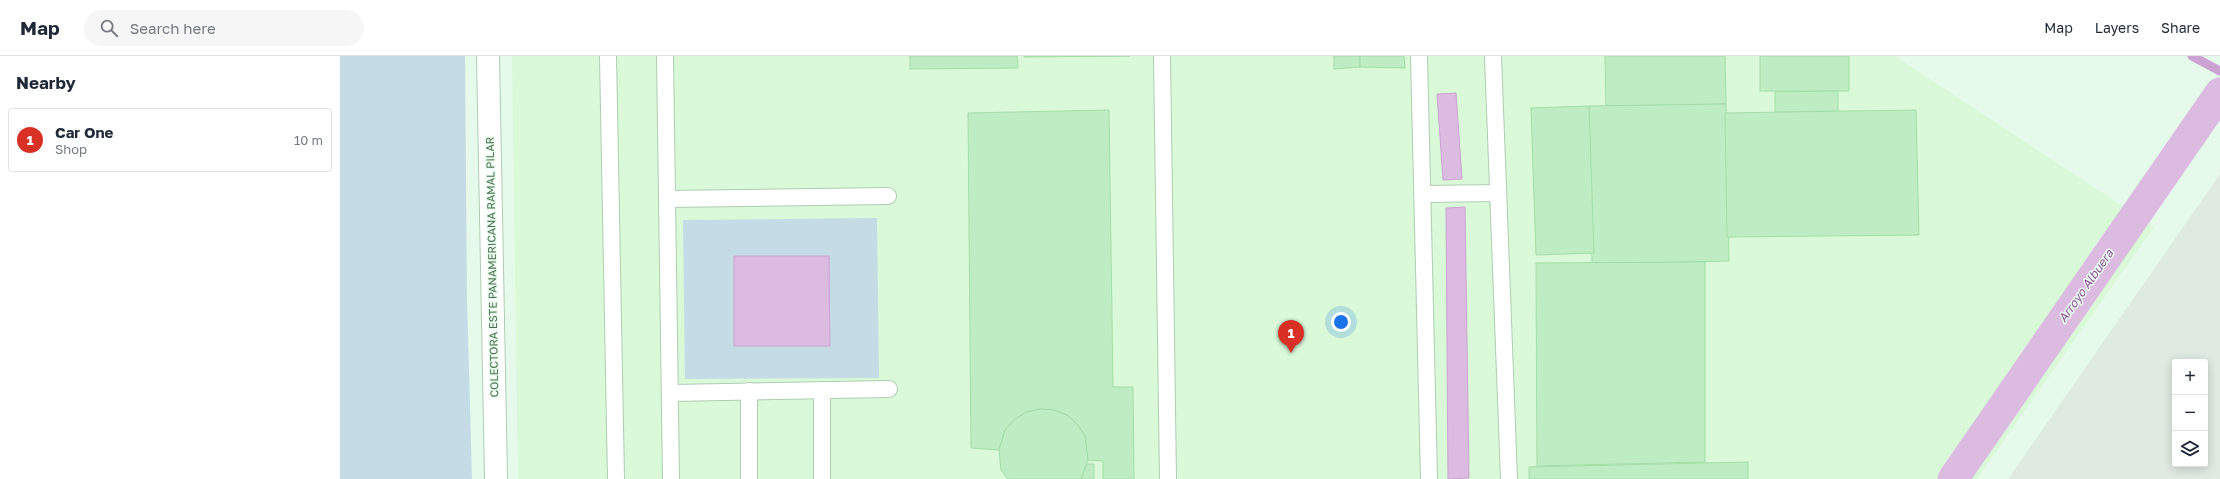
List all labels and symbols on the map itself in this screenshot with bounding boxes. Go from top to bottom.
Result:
street label: COLECTORA ESTE PANAMERICANA RAMAL PILAR [483,137,500,397]
water label: Arroyo Albuera [2055,245,2117,325]
your location [1331,312,1351,332]
pin: 1 [1278,320,1304,353]

